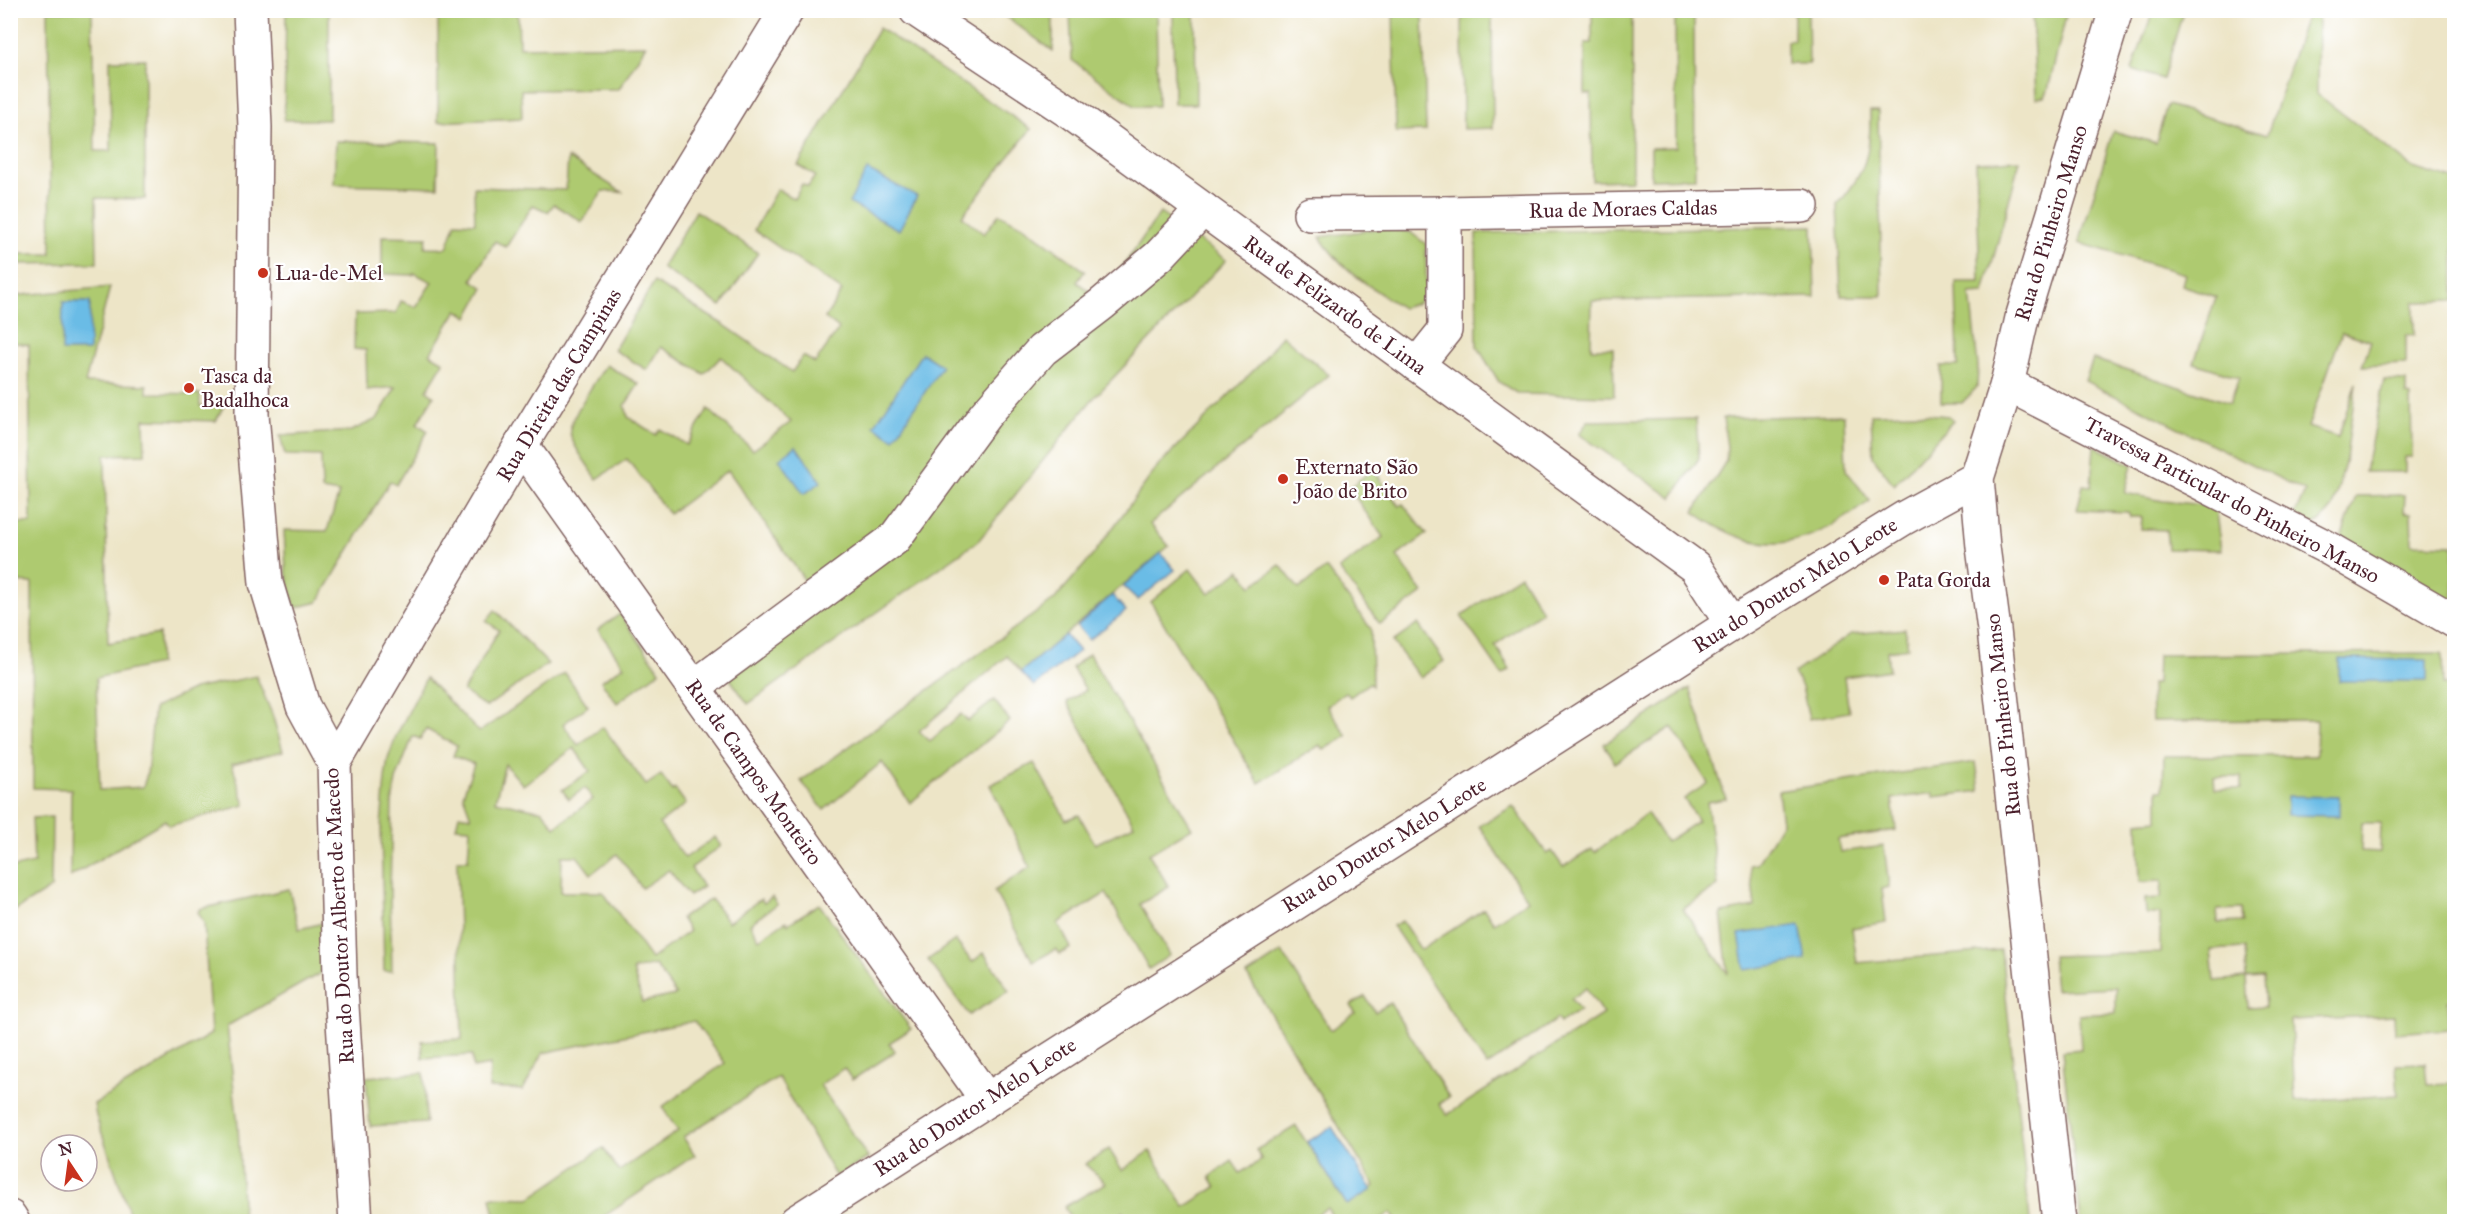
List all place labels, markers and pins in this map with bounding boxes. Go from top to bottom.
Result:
place label: Lua-de-Mel [275,260,383,286]
marker: Lua-de-Mel [256,266,270,280]
place label: Tasca da Badalhoca [201,363,289,413]
marker: Tasca da Badalhoca [182,381,196,395]
place label: Externato São João de Brito [1293,454,1418,504]
marker: Externato São João de Brito [1276,472,1290,486]
place label: Pata Gorda [1896,567,1991,593]
marker: Pata Gorda [1877,573,1891,587]

